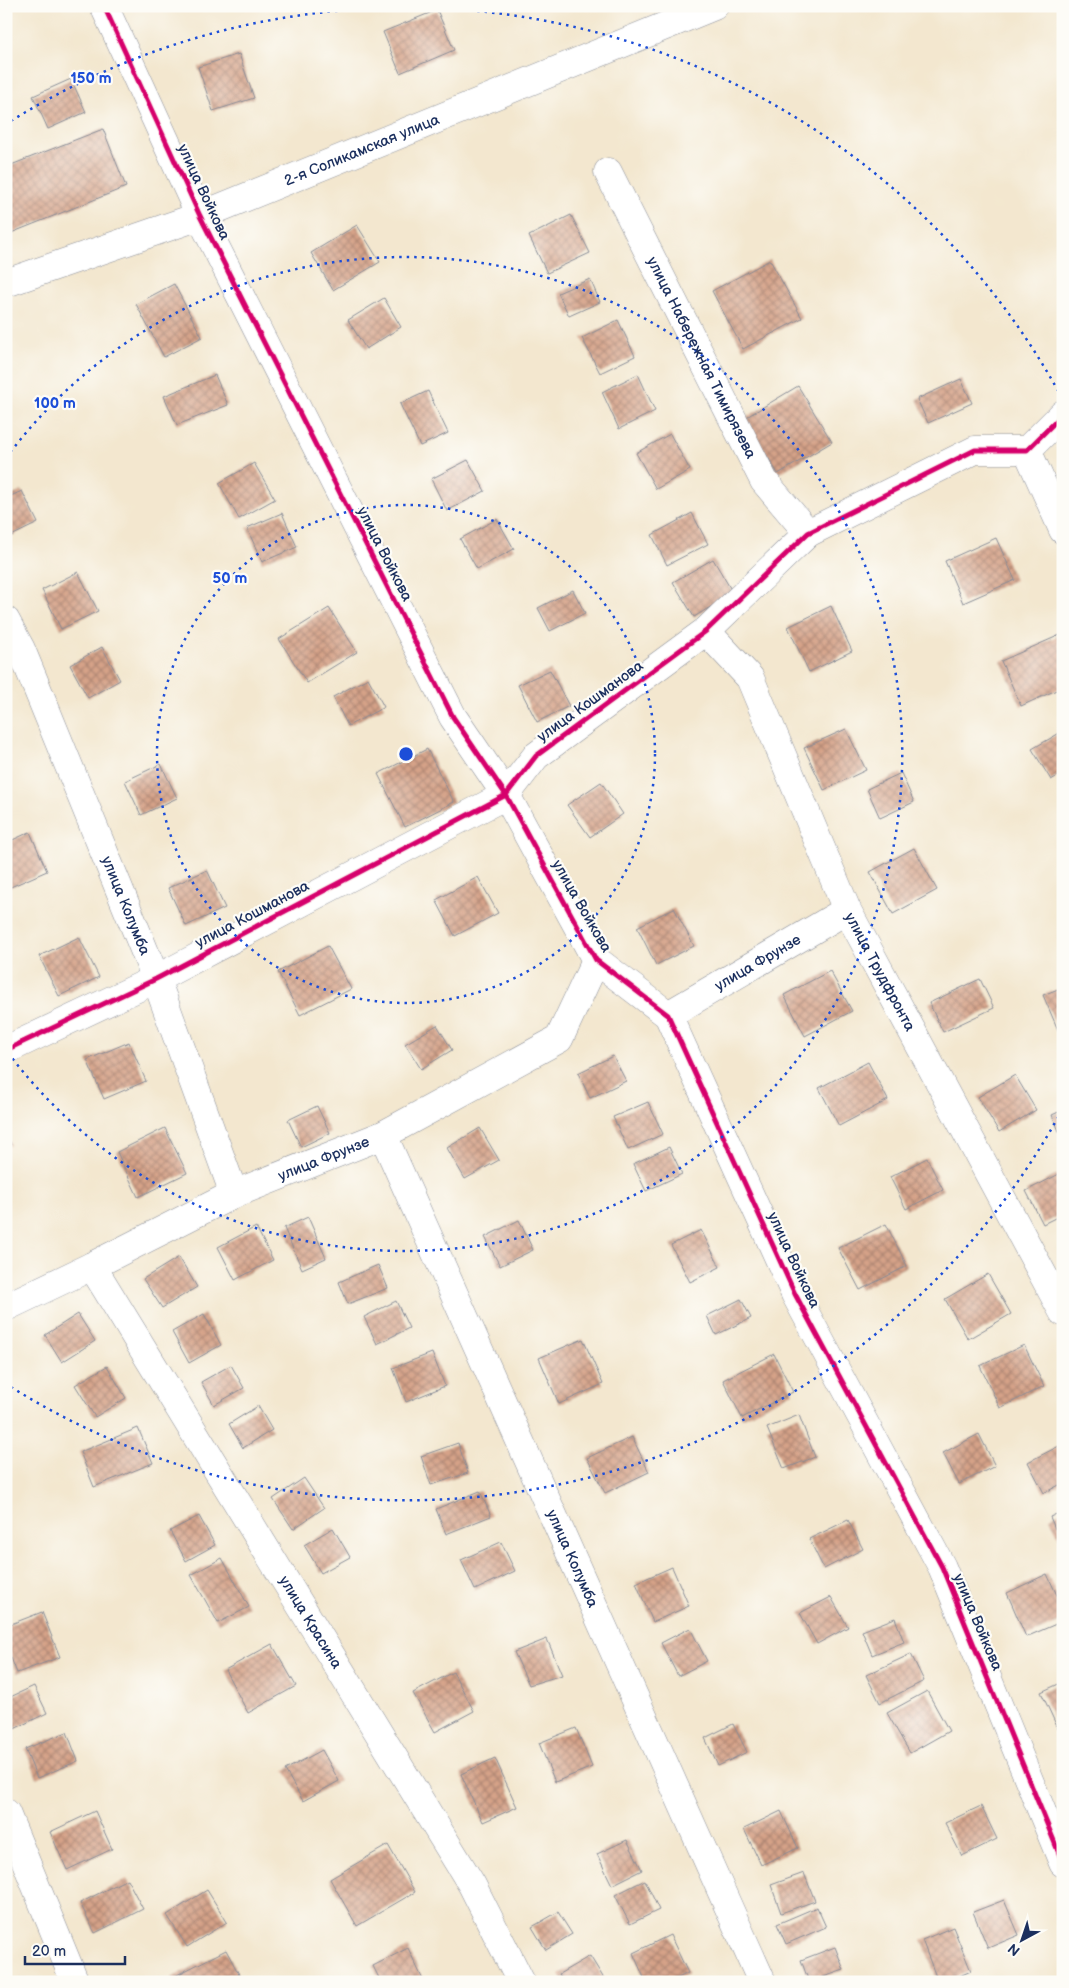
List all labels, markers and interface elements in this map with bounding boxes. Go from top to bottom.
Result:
text: 150 m [70,69,112,88]
street label: 2-я Соликамская улица [282,110,442,191]
street label: улица Войкова [173,141,234,243]
street label: улица Набережная Тимирязева [642,254,760,462]
text: 100 m [34,394,76,413]
street label: улица Войкова [353,504,417,605]
text: 50 m [213,569,248,588]
street label: улица Кошманова [534,656,647,746]
centre of rings [397,745,415,763]
street label: улица Колумба [97,853,154,958]
street label: улица Войкова [547,857,616,956]
street label: улица Кошманова [192,876,313,953]
street label: улица Трудфронта [840,909,919,1035]
street label: улица Фрунзе [711,930,804,995]
street label: улица Фрунзе [275,1132,372,1186]
street label: улица Войкова [763,1209,824,1311]
street label: улица Колумба [542,1507,602,1611]
street label: улица Войкова [949,1571,1007,1674]
street label: улица Красина [274,1572,346,1673]
north arrow [996,1916,1046,1966]
scale bar [25,1933,125,1965]
text: N [1004,1940,1023,1959]
text: 20 m [32,1942,66,1961]

